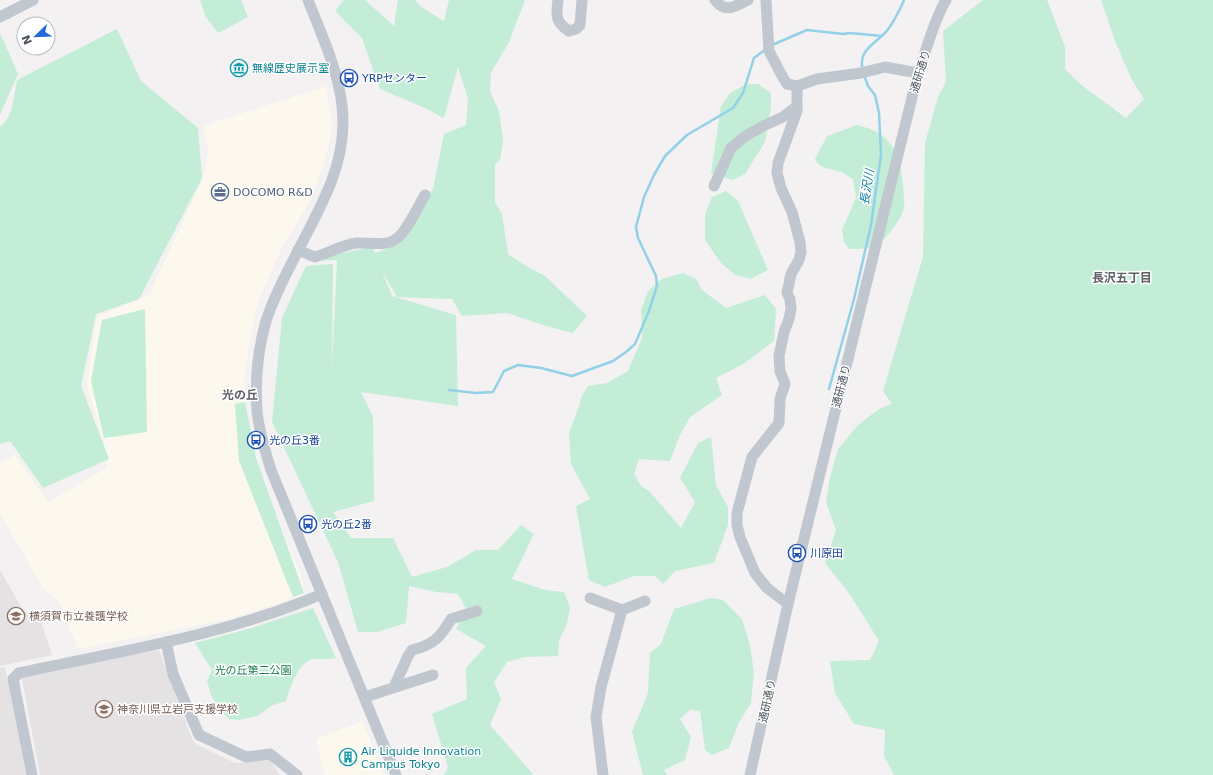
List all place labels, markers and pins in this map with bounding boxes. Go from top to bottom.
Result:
museum icon: 無線歴史展示室 [229,58,249,78]
place label: 無線歴史展示室 [252,62,329,75]
bus stop icon: YRPセンター [339,68,359,88]
place label: YRPセンター [361,72,427,85]
office icon: DOCOMO R&D [210,182,230,202]
place label: DOCOMO R&D [233,186,313,199]
bus stop icon: 光の丘3番 [246,430,266,450]
place label: 光の丘3番 [269,434,320,447]
bus stop icon: 光の丘2番 [298,514,318,534]
place label: 光の丘2番 [321,518,372,531]
bus stop icon: 川原田 [787,543,807,563]
place label: 川原田 [810,547,843,560]
school or university icon: 横須賀市立養護学校 [6,606,26,626]
place label: 横須賀市立養護学校 [29,610,128,623]
school or university icon: 神奈川県立岩戸支援学校 [94,699,114,719]
place label: 神奈川県立岩戸支援学校 [117,703,238,716]
place label: Air Liquide Innovation Campus Tokyo [361,745,481,771]
building icon: Air Liquide Innovation Campus Tokyo [338,747,358,767]

